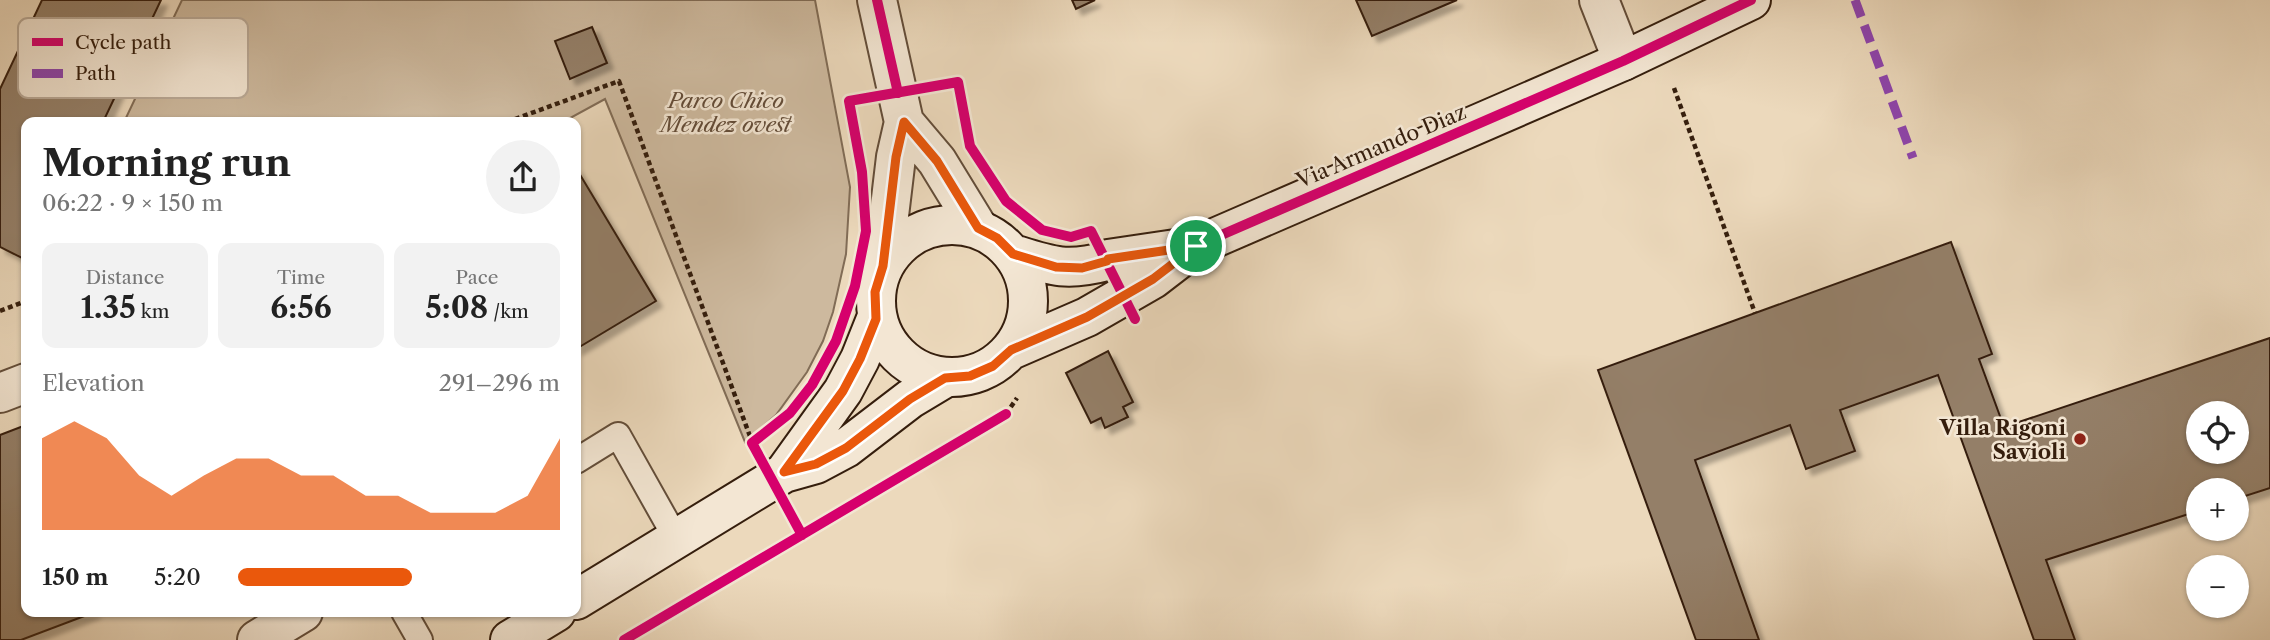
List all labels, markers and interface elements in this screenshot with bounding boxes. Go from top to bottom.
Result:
legend [18,18,248,98]
text: Cycle path [75,31,171,54]
text: Path [75,62,116,85]
park label: Parco Chico Mendez ovest [658,88,793,137]
street label: Via Armando Diaz [1291,99,1470,193]
text: Morning run [42,139,291,186]
button: share [486,140,560,214]
text: 06:22 · 9 × 150 m [42,189,223,217]
pin [1166,216,1226,276]
icon: arrive [1177,227,1215,265]
text: Distance [86,266,164,289]
text: Time [277,266,325,289]
text: Pace [456,266,498,289]
text: 1.35 [80,289,136,326]
text: 6:56 [270,289,332,326]
text: 5:08 [425,289,488,326]
text: km [136,300,170,323]
text: /km [488,300,529,323]
text: Elevation [42,369,145,397]
text: 291–296 m [439,369,560,397]
map controls [2186,401,2249,618]
button: locate [2186,401,2249,464]
place label: Villa Rigoni Savioli [1939,415,2067,464]
marker: Villa Rigoni Savioli [2072,431,2088,447]
button: + [2186,478,2249,541]
button: − [2186,555,2249,618]
text: 150 m [42,563,108,591]
text: 5:20 [154,563,201,591]

